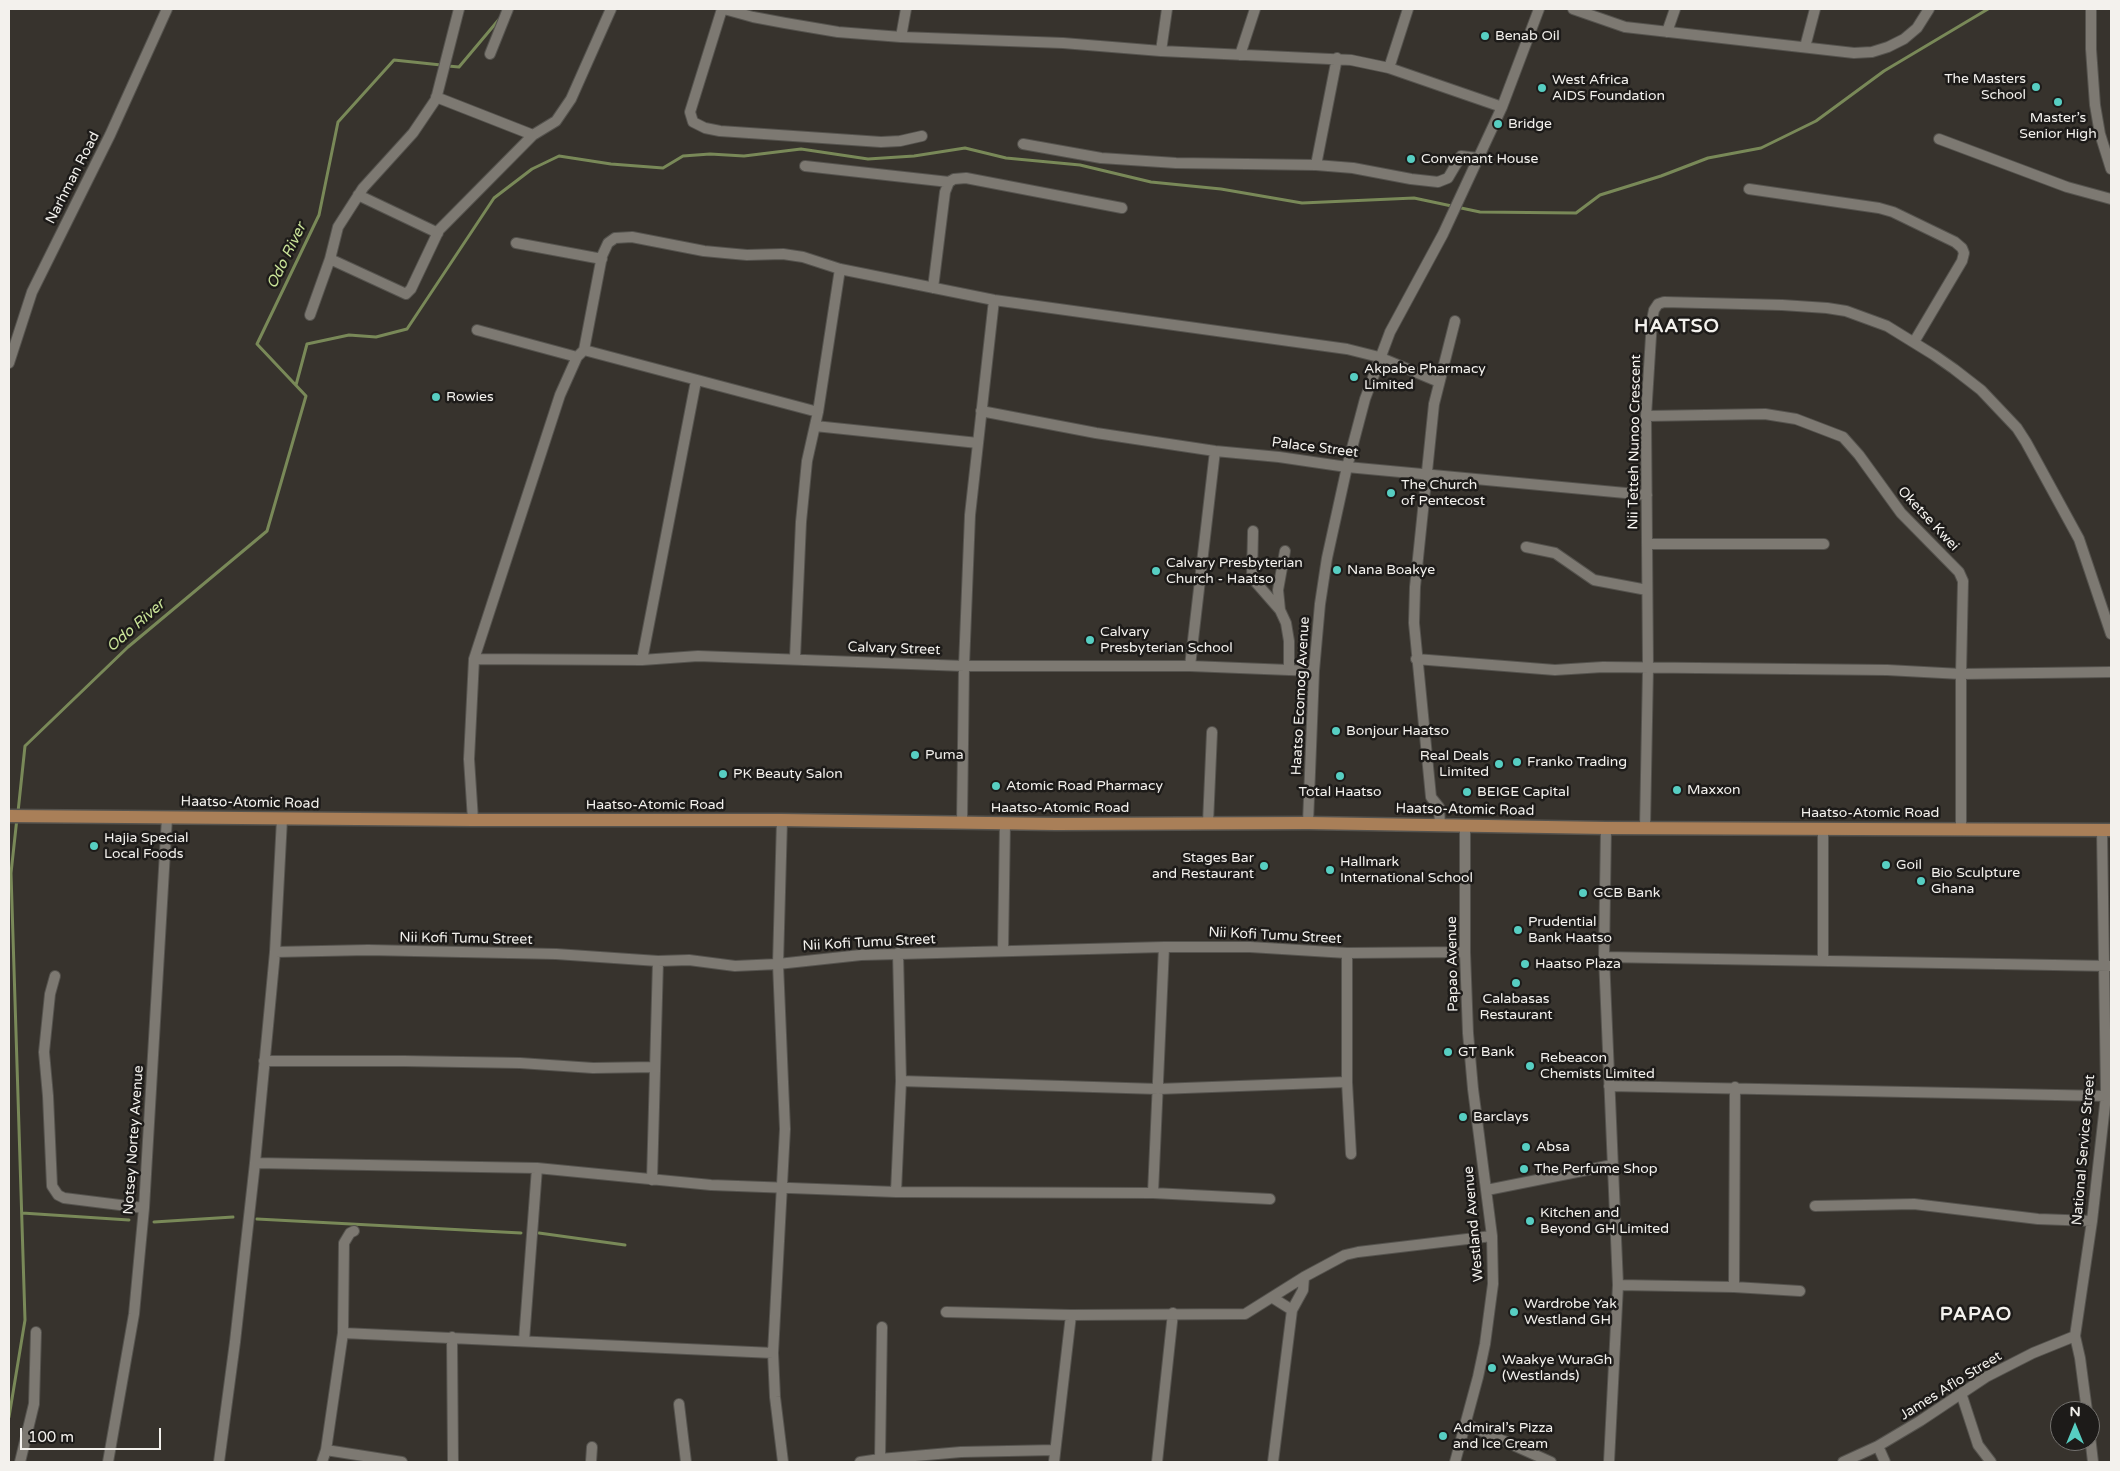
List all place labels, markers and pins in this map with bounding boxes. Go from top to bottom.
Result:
place label: Benab Oil [1495,28,1560,44]
marker: Benab Oil [1479,30,1491,42]
place label: The Masters School [1944,71,2026,104]
place label: West Africa AIDS Foundation [1552,72,1665,104]
marker: The Masters School [2030,81,2042,93]
marker: West Africa AIDS Foundation [1536,82,1548,94]
marker: Master’s Senior High [2052,96,2064,108]
place label: Master’s Senior High [2019,110,2097,142]
place label: Bridge [1508,116,1552,132]
marker: Bridge [1492,118,1504,130]
place label: Convenant House [1421,151,1538,167]
marker: Convenant House [1405,153,1417,165]
place label: Akpabe Pharmacy Limited [1364,361,1486,394]
marker: Akpabe Pharmacy Limited [1348,371,1360,383]
place label: Rowies [446,389,494,405]
marker: Rowies [430,391,442,403]
place label: The Church of Pentecost [1401,477,1485,510]
marker: The Church of Pentecost [1385,487,1397,499]
place label: Calvary Presbyterian Church - Haatso [1166,555,1303,588]
place label: Nana Boakye [1347,562,1435,578]
marker: Nana Boakye [1331,564,1343,576]
marker: Calvary Presbyterian Church - Haatso [1150,565,1162,577]
place label: Calvary Presbyterian School [1100,624,1233,656]
marker: Calvary Presbyterian School [1084,634,1096,646]
place label: Bonjour Haatso [1346,723,1449,739]
marker: Bonjour Haatso [1330,725,1342,737]
place label: Puma [925,747,964,763]
place label: Real Deals Limited [1420,748,1489,780]
marker: Puma [909,749,921,761]
place label: Franko Trading [1527,754,1627,770]
marker: Franko Trading [1511,756,1523,768]
marker: Real Deals Limited [1493,758,1505,770]
place label: PK Beauty Salon [733,766,843,782]
marker: PK Beauty Salon [717,768,729,780]
marker: Total Haatso [1334,770,1346,782]
place label: Atomic Road Pharmacy [1006,778,1163,794]
marker: Atomic Road Pharmacy [990,780,1002,792]
place label: Maxxon [1687,782,1741,798]
place label: Total Haatso [1298,784,1382,800]
place label: BEIGE Capital [1477,784,1569,800]
marker: Maxxon [1671,784,1683,796]
marker: BEIGE Capital [1461,786,1473,798]
place label: Hajia Special Local Foods [104,830,189,862]
marker: Hajia Special Local Foods [88,840,100,852]
place label: Stages Bar and Restaurant [1152,850,1254,882]
place label: Hallmark International School [1340,854,1473,886]
place label: Goil [1896,857,1922,873]
marker: Goil [1880,859,1892,871]
marker: Stages Bar and Restaurant [1258,860,1270,872]
marker: Hallmark International School [1324,864,1336,876]
place label: Bio Sculpture Ghana [1931,865,2020,898]
marker: Bio Sculpture Ghana [1915,875,1927,887]
place label: GCB Bank [1593,885,1660,901]
marker: GCB Bank [1577,887,1589,899]
place label: Prudential Bank Haatso [1528,914,1612,946]
marker: Prudential Bank Haatso [1512,924,1524,936]
place label: Haatso Plaza [1535,956,1621,972]
marker: Haatso Plaza [1519,958,1531,970]
marker: Calabasas Restaurant [1510,977,1522,989]
place label: Calabasas Restaurant [1479,991,1553,1024]
place label: GT Bank [1458,1044,1514,1060]
marker: GT Bank [1442,1046,1454,1058]
place label: Rebeacon Chemists Limited [1540,1050,1655,1082]
marker: Rebeacon Chemists Limited [1524,1060,1536,1072]
place label: Barclays [1473,1109,1529,1125]
marker: Barclays [1457,1111,1469,1123]
place label: Absa [1536,1139,1570,1155]
marker: Absa [1520,1141,1532,1153]
place label: The Perfume Shop [1534,1161,1658,1177]
marker: The Perfume Shop [1518,1163,1530,1175]
place label: Kitchen and Beyond GH Limited [1540,1205,1669,1238]
marker: Kitchen and Beyond GH Limited [1524,1215,1536,1227]
place label: Wardrobe Yak Westland GH [1524,1296,1617,1328]
marker: Wardrobe Yak Westland GH [1508,1306,1520,1318]
place label: Waakye WuraGh (Westlands) [1502,1352,1612,1384]
marker: Waakye WuraGh (Westlands) [1486,1362,1498,1374]
place label: Admiral’s Pizza and Ice Cream [1453,1420,1553,1452]
marker: Admiral’s Pizza and Ice Cream [1437,1430,1449,1442]

